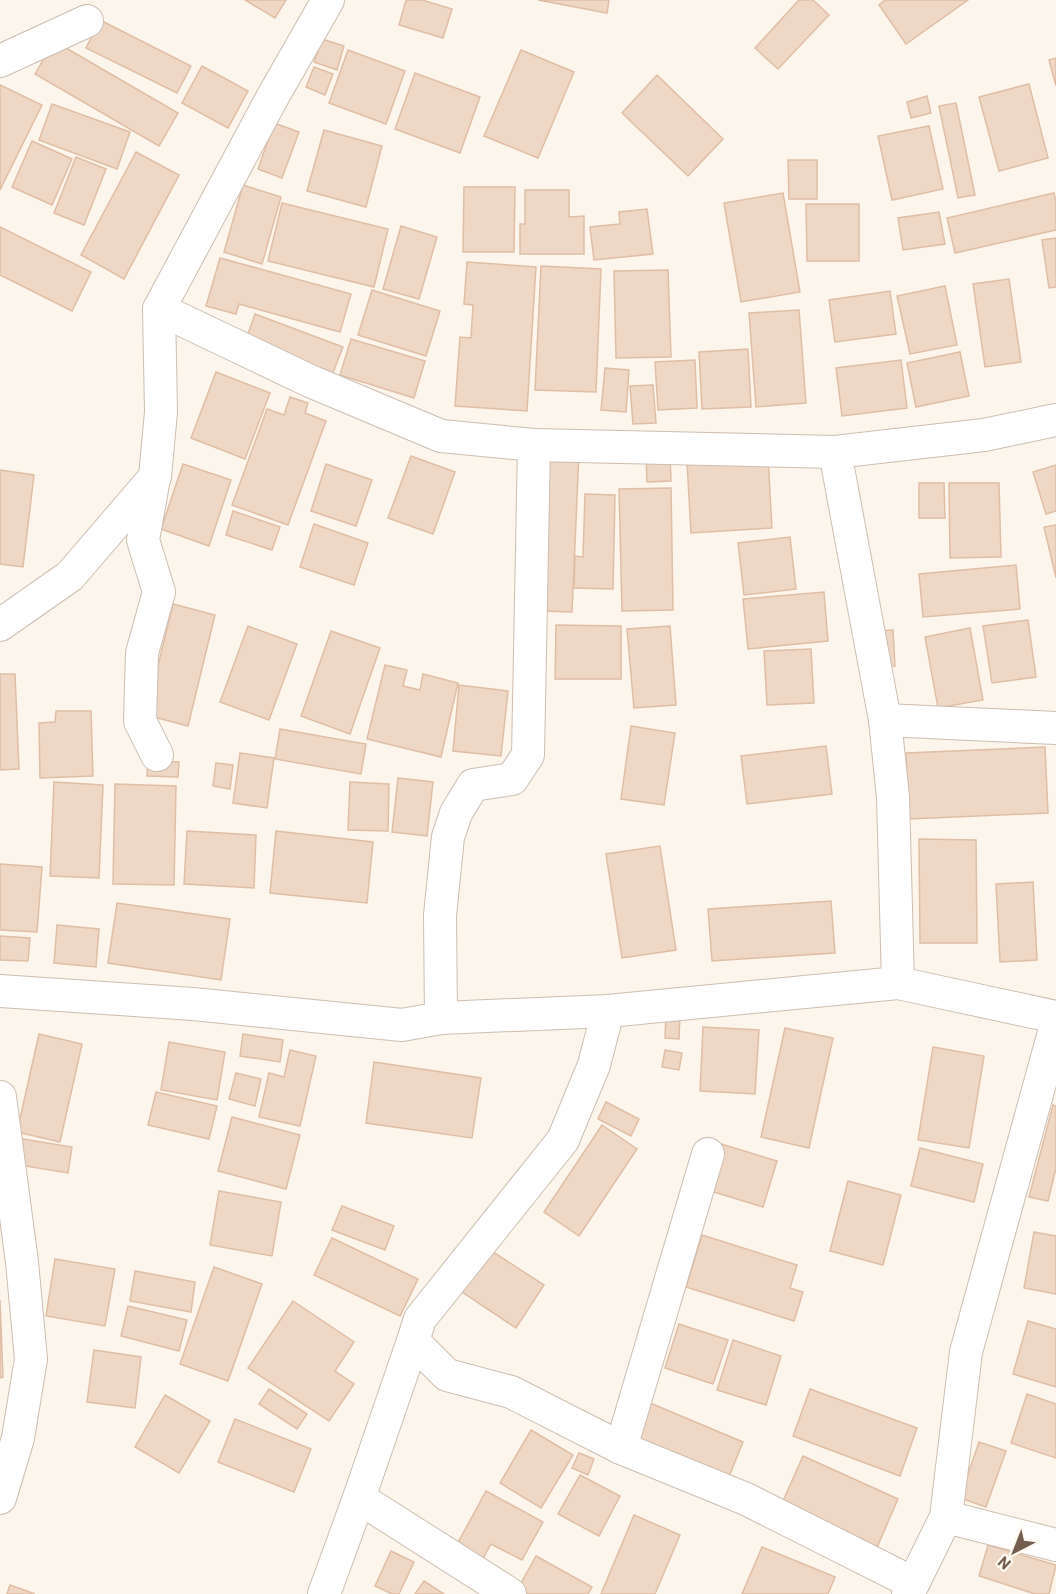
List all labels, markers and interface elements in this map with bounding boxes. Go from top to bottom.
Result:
north arrow [984,1522,1044,1582]
text: N [993,1553,1014,1574]

